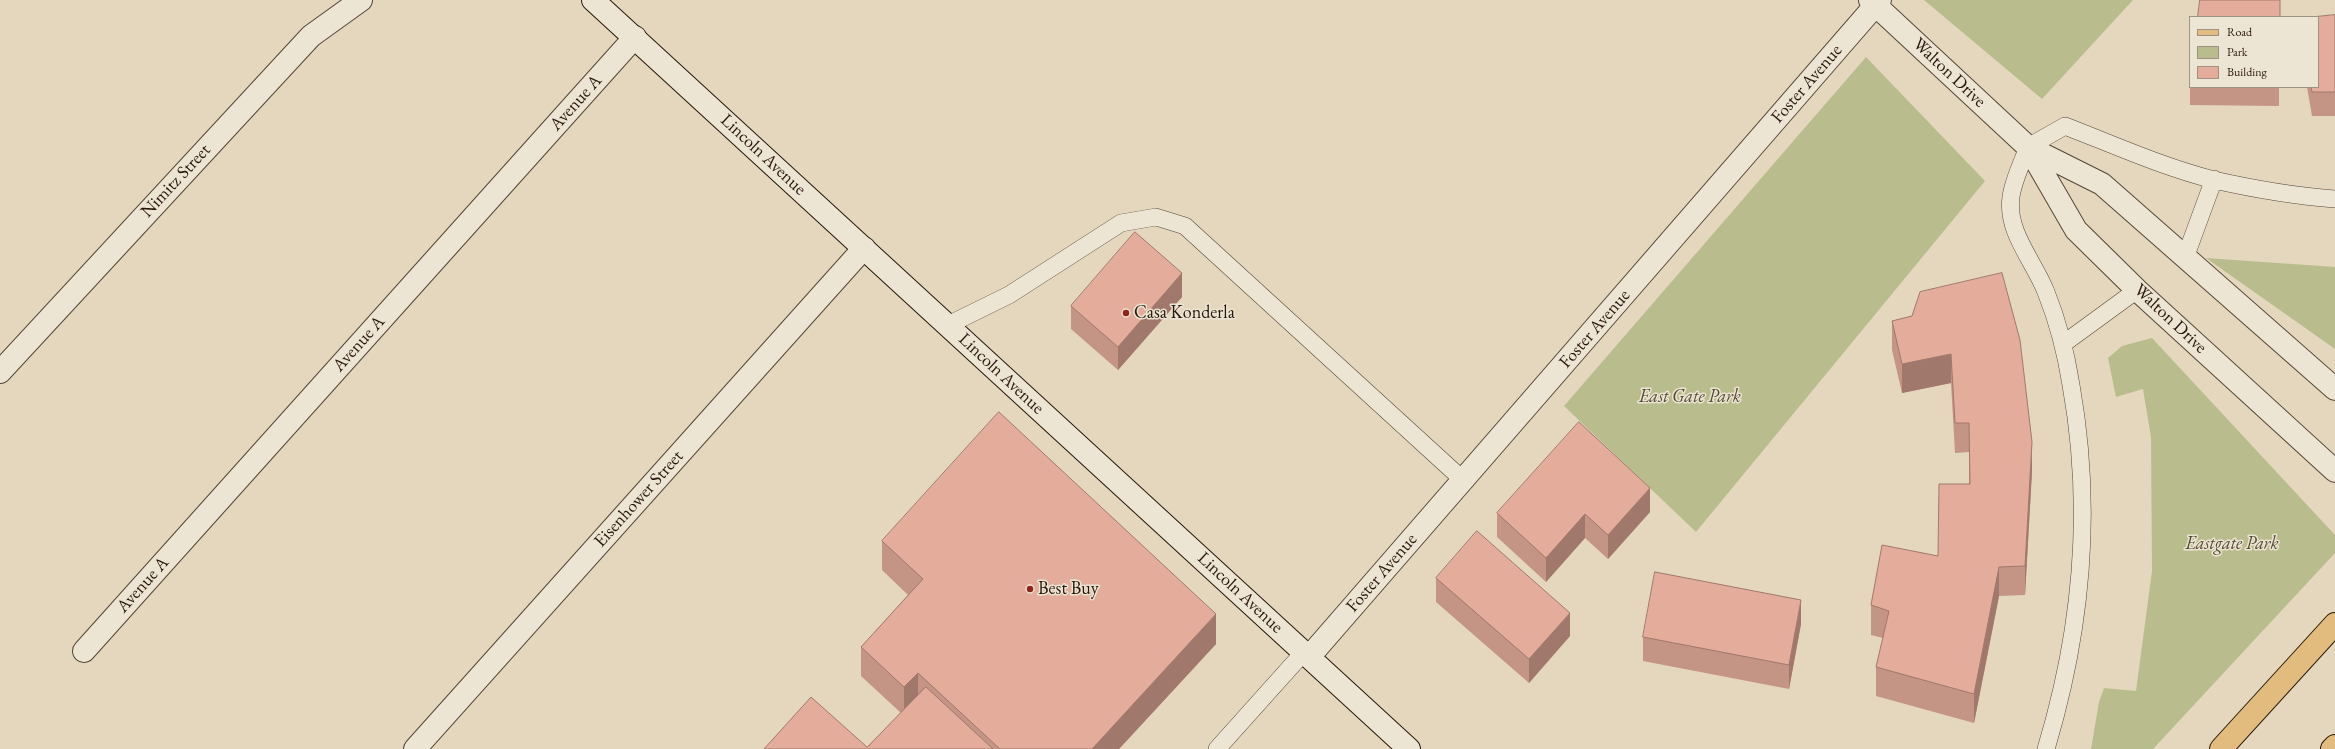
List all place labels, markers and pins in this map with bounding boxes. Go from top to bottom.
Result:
place label: Casa Konderla [1134,302,1235,324]
marker: Casa Konderla [1121,308,1131,318]
place label: Best Buy [1038,578,1099,600]
marker: Best Buy [1025,584,1035,594]

